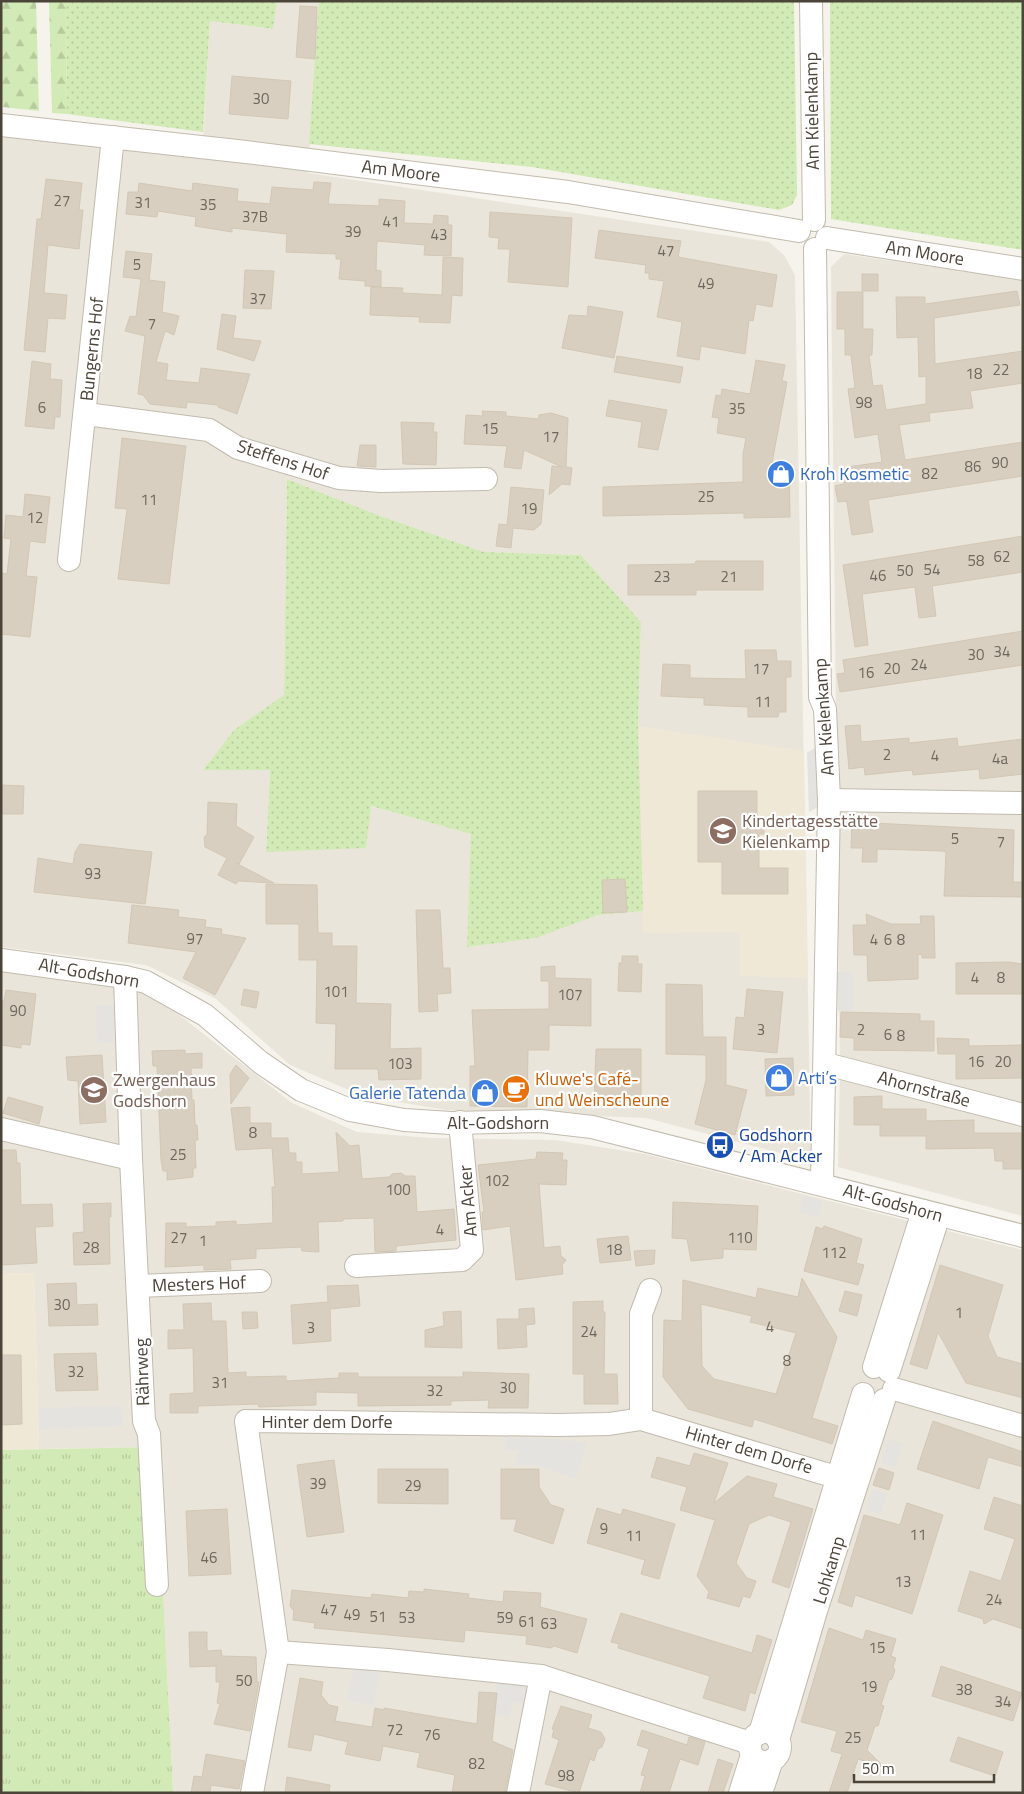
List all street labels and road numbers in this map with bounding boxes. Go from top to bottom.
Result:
street label: Am Kielenkamp [797,52,826,170]
street label: Am Moore [360,152,442,189]
street label: Am Moore [884,233,966,272]
street label: Bungerns Hof [73,296,110,402]
street label: Steffens Hof [234,432,333,487]
street label: Am Kielenkamp [806,657,841,777]
street label: Alt-Godshorn [36,950,142,995]
street label: Ahornstraße [875,1063,974,1114]
street label: Alt-Godshorn [447,1109,549,1136]
street label: Am Acker [451,1164,484,1238]
street label: Alt-Godshorn [840,1176,946,1229]
street label: Mesters Hof [152,1268,246,1299]
street label: Rährweg [127,1338,156,1406]
street label: Hinter dem Dorfe [261,1408,393,1435]
street label: Hinter dem Dorfe [682,1418,816,1481]
street label: Lohkamp [805,1533,852,1607]

